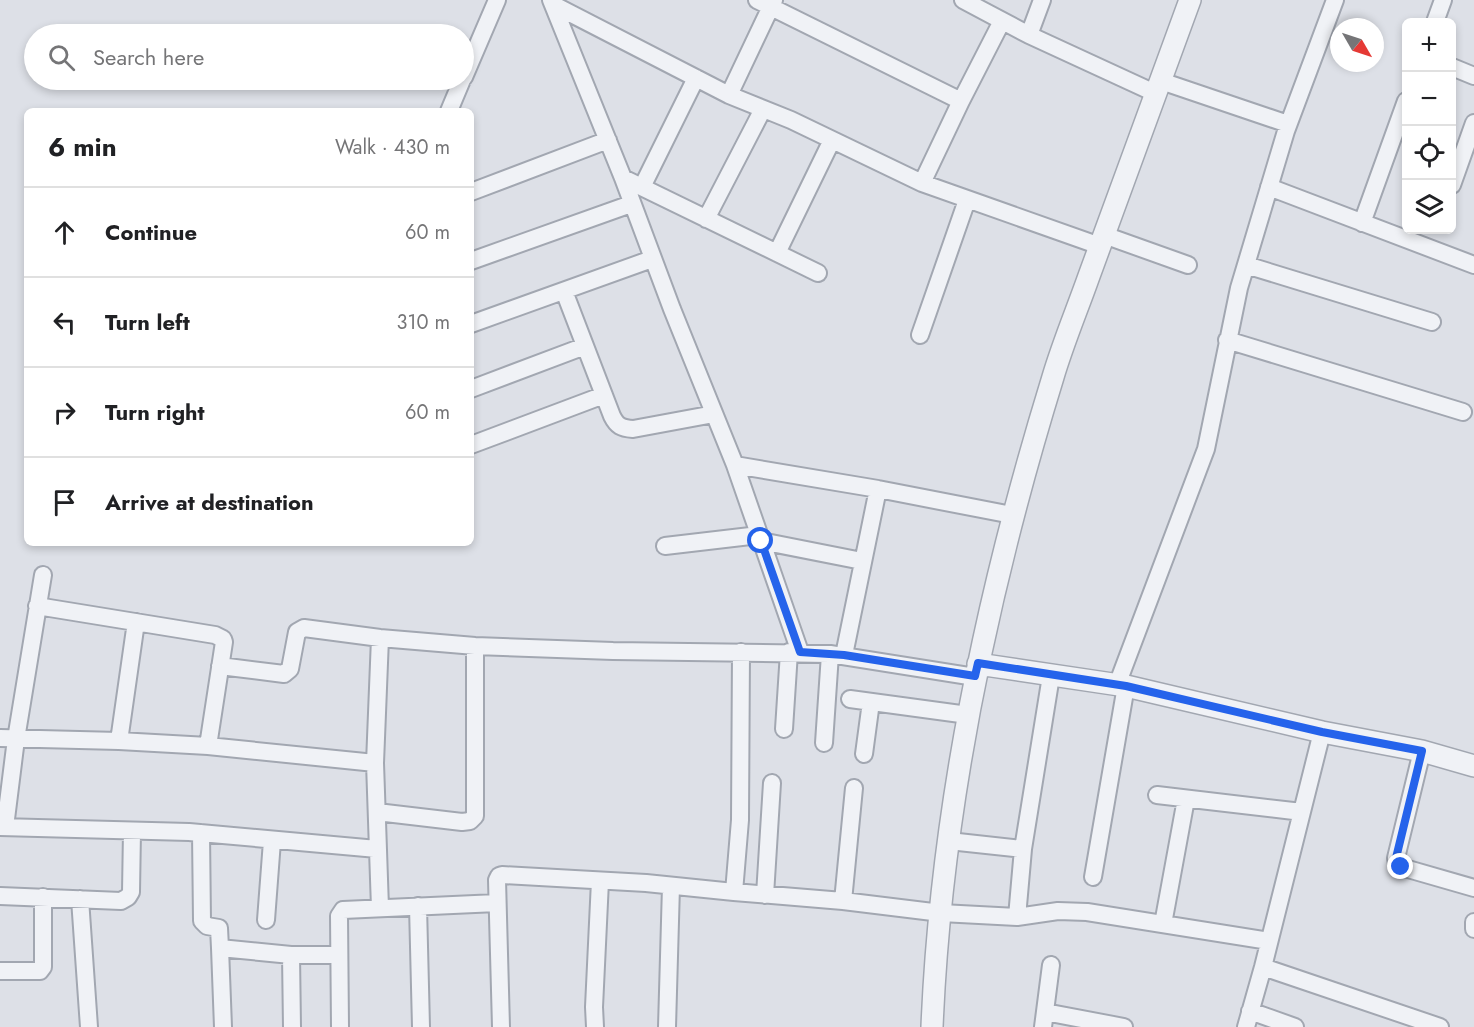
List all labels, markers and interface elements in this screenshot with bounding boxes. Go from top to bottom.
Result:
north arrow [1330,18,1384,72]
map controls [1402,18,1456,234]
button: + [1402,18,1456,72]
search box [24,24,474,90]
icon: search [45,41,78,74]
text: Search here [93,41,204,73]
button: − [1402,72,1456,126]
button: locate [1402,126,1456,180]
text: 6 min [48,128,117,166]
text: Walk · 430 m [335,133,450,162]
button: layers [1402,180,1456,234]
icon: ahead [48,216,81,249]
text: Continue [105,216,197,248]
text: 60 m [405,218,450,247]
icon: left [48,306,81,339]
text: Turn left [105,306,190,338]
text: 310 m [396,308,450,337]
icon: right [48,396,81,429]
text: Turn right [105,396,205,428]
text: 60 m [405,398,450,427]
icon: arrive [48,486,81,519]
text: Arrive at destination [105,486,314,518]
route start [747,527,773,553]
route end [1387,853,1413,879]

